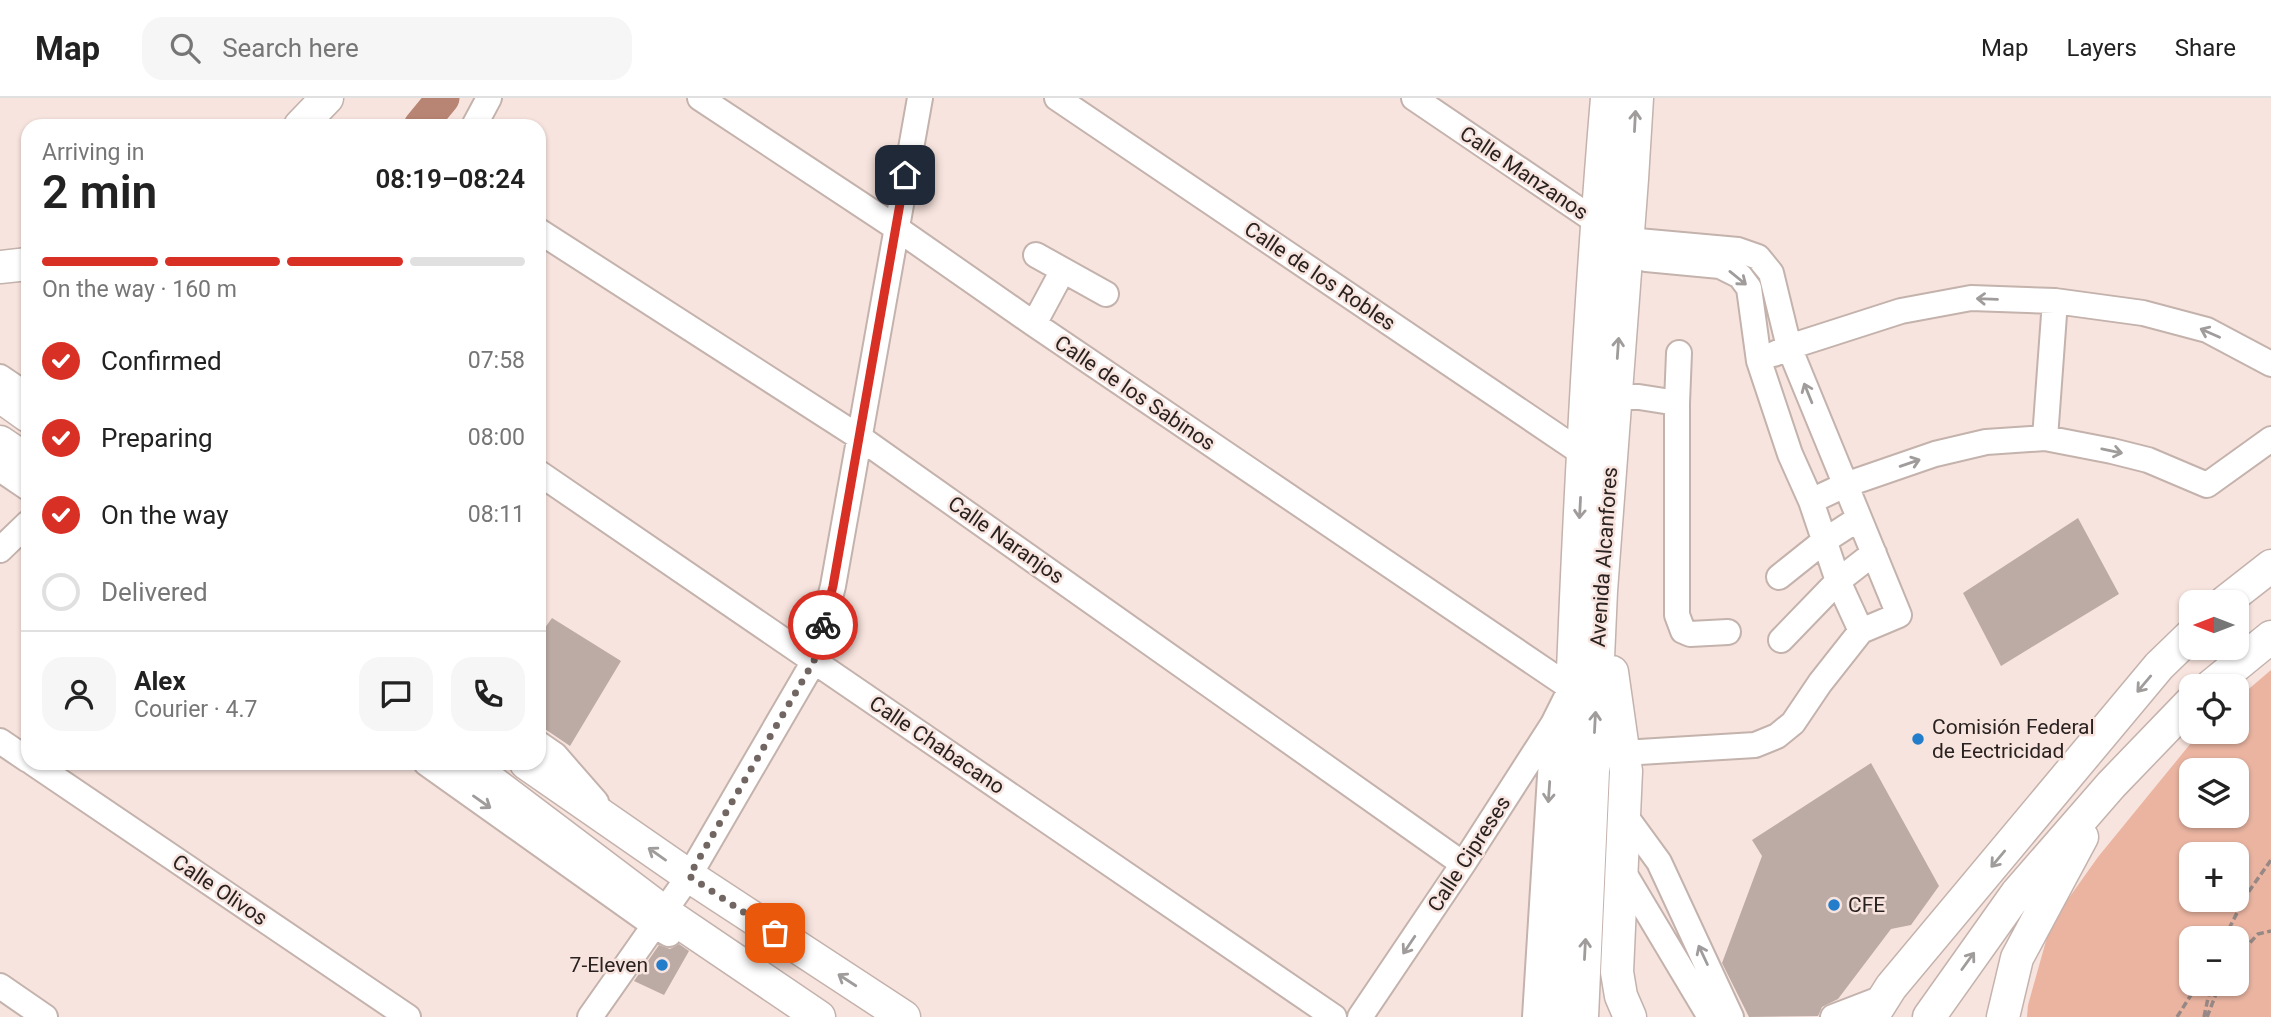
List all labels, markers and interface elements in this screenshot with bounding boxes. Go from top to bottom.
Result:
search box [142,17,632,80]
text: Map [35,29,100,68]
icon: search [166,29,204,67]
text: Search here [222,33,359,63]
text: Map [1981,34,2029,62]
text: Layers [2067,34,2137,62]
text: Share [2175,34,2236,62]
one-way arrow [1629,110,1642,133]
street label: Calle Manzanos [1455,121,1593,225]
text: Arriving in [42,139,145,166]
pin [875,145,935,205]
icon: home [886,156,924,194]
text: 08:19–08:24 [375,164,525,194]
text: 2 min [42,165,157,219]
street label: Calle de los Robles [1240,217,1400,335]
one-way arrow [1728,270,1746,285]
text: On the way · 160 m [42,276,237,303]
one-way arrow [1975,292,1998,305]
one-way arrow [2200,325,2222,338]
street label: Calle de los Sabinos [1050,330,1220,456]
one-way arrow [1612,337,1625,360]
icon: check [42,342,80,380]
text: Confirmed [101,346,222,376]
text: 07:58 [468,347,525,374]
one-way arrow [1800,383,1813,404]
icon: check [42,419,80,457]
text: Preparing [101,423,213,453]
text: 08:00 [468,424,525,451]
one-way arrow [2100,445,2123,458]
one-way arrow [1899,456,1921,469]
street label: Avenida Alcanfores [1586,466,1622,648]
street label: Calle Naranjos [944,491,1068,589]
icon: check [42,496,80,534]
one-way arrow [1573,497,1586,520]
text: On the way [101,500,229,530]
text: 08:11 [468,501,525,528]
text: Delivered [101,577,208,607]
courier [788,590,858,660]
north arrow [2179,590,2249,660]
map controls [2179,590,2249,996]
icon: bike [804,606,842,644]
button: person [42,657,116,731]
button: chat [359,657,433,731]
button: phone [451,657,525,731]
text: Alex [134,666,186,696]
button: locate [2179,674,2249,744]
one-way arrow [2136,675,2152,693]
street label: Calle Chabacano [865,691,1009,799]
text: Courier · 4.7 [134,696,257,723]
one-way arrow [1589,710,1602,733]
place label: Comisión Federal de Eectricidad [1932,715,2095,763]
marker: Comisión Federal de Eectricidad [1910,731,1926,747]
button: layers [2179,758,2249,828]
one-way arrow [1542,780,1555,803]
street label: Calle Cipreses [1423,792,1515,916]
one-way arrow [472,795,491,809]
button: + [2179,842,2249,912]
one-way arrow [648,847,668,861]
one-way arrow [1990,849,2006,867]
street label: Calle Olivos [168,850,272,930]
place label: CFE [1848,893,1885,917]
marker: CFE [1826,897,1842,913]
pin [745,903,805,963]
icon: bag [756,914,794,952]
button: − [2179,926,2249,996]
one-way arrow [1401,935,1416,954]
one-way arrow [1579,938,1592,961]
one-way arrow [1695,945,1709,966]
one-way arrow [1961,952,1975,971]
place label: 7-Eleven [570,953,648,977]
marker: 7-Eleven [654,957,670,973]
one-way arrow [838,972,857,987]

